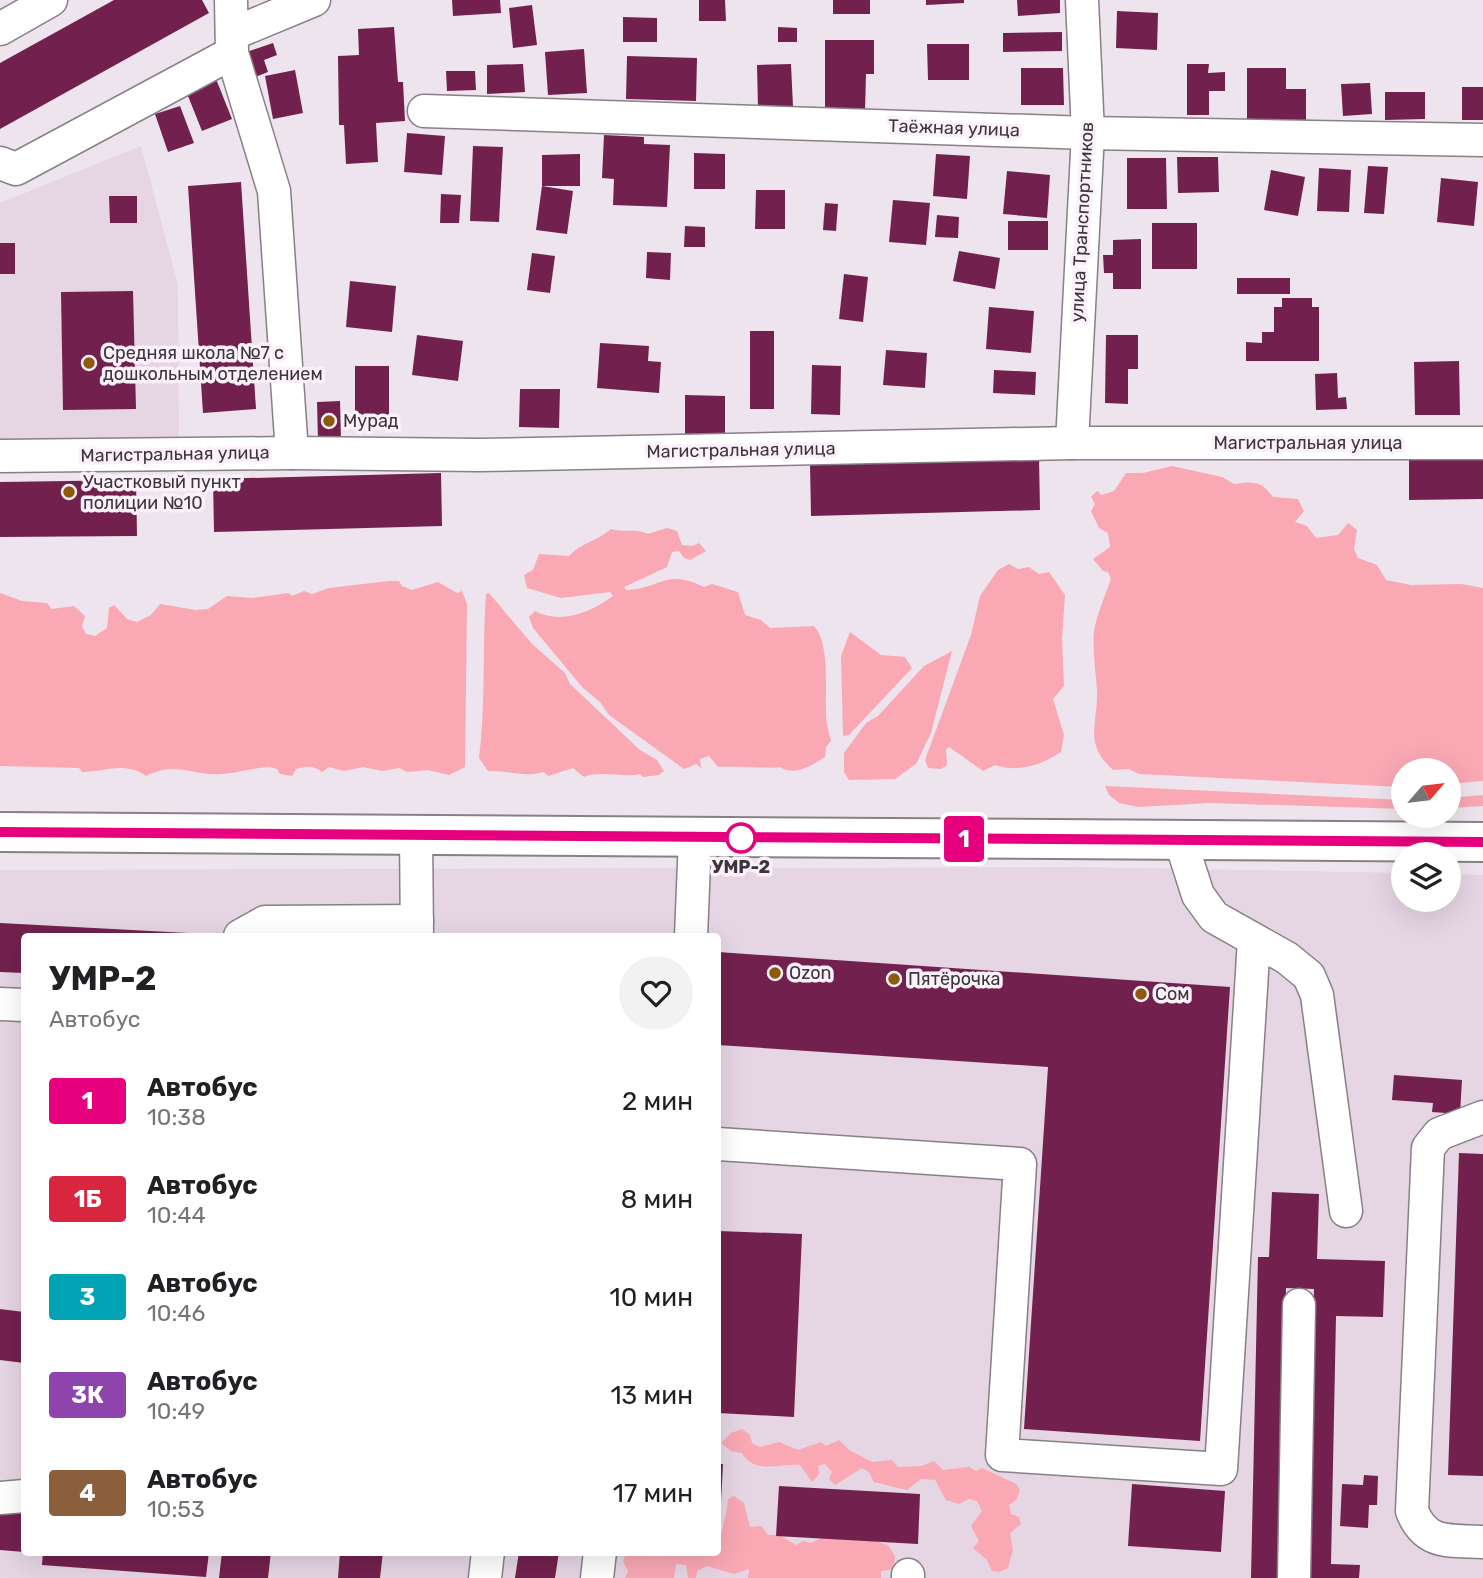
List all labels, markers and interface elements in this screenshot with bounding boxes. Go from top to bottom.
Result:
street label: Таёжная улица [888,115,1020,141]
street label: улица Транспортников [1066,121,1098,323]
place label: Средняя школа №7 с дошкольным отделением [103,342,323,385]
marker: Средняя школа №7 с дошкольным отделением [81,355,97,371]
place label: Мурад [343,410,399,432]
marker: Мурад [321,413,337,429]
street label: Магистральная улица [1213,432,1403,454]
street label: Магистральная улица [646,437,836,463]
street label: Магистральная улица [80,441,270,467]
place label: Участковый пункт полиции №10 [83,471,241,514]
marker: Участковый пункт полиции №10 [61,484,77,500]
north arrow [1391,758,1461,828]
map controls [1391,758,1461,912]
line badge: 1 [941,816,987,862]
marker: УМР-2 [726,823,756,853]
text: 1 [958,825,970,853]
button: layers [1391,842,1461,912]
place label: УМР-2 [712,856,770,878]
button: heart [619,956,693,1030]
text: УМР-2 [49,959,156,998]
place label: Ozon [789,962,831,984]
marker: Ozon [767,965,783,981]
place label: Пятёрочка [908,968,1001,990]
marker: Пятёрочка [886,971,902,987]
place label: Сом [1155,983,1190,1005]
marker: Сом [1133,986,1149,1002]
text: Автобус [49,1005,141,1033]
text: Автобус [147,1072,258,1103]
text: 2 мин [622,1086,693,1117]
text: 1 [82,1087,93,1115]
text: 10:38 [147,1103,206,1131]
text: Автобус [147,1170,258,1201]
text: 8 мин [621,1184,693,1215]
text: 1Б [74,1185,101,1213]
text: 10:44 [147,1201,206,1229]
text: Автобус [147,1268,258,1299]
text: 10 мин [610,1282,693,1313]
text: 3 [80,1283,95,1311]
text: 10:46 [147,1299,206,1327]
text: Автобус [147,1366,258,1397]
text: 13 мин [610,1380,693,1411]
text: 3К [71,1381,104,1409]
text: 10:49 [147,1397,205,1425]
text: Автобус [147,1464,258,1495]
text: 17 мин [613,1478,693,1509]
text: 4 [79,1479,96,1507]
text: 10:53 [147,1495,205,1523]

